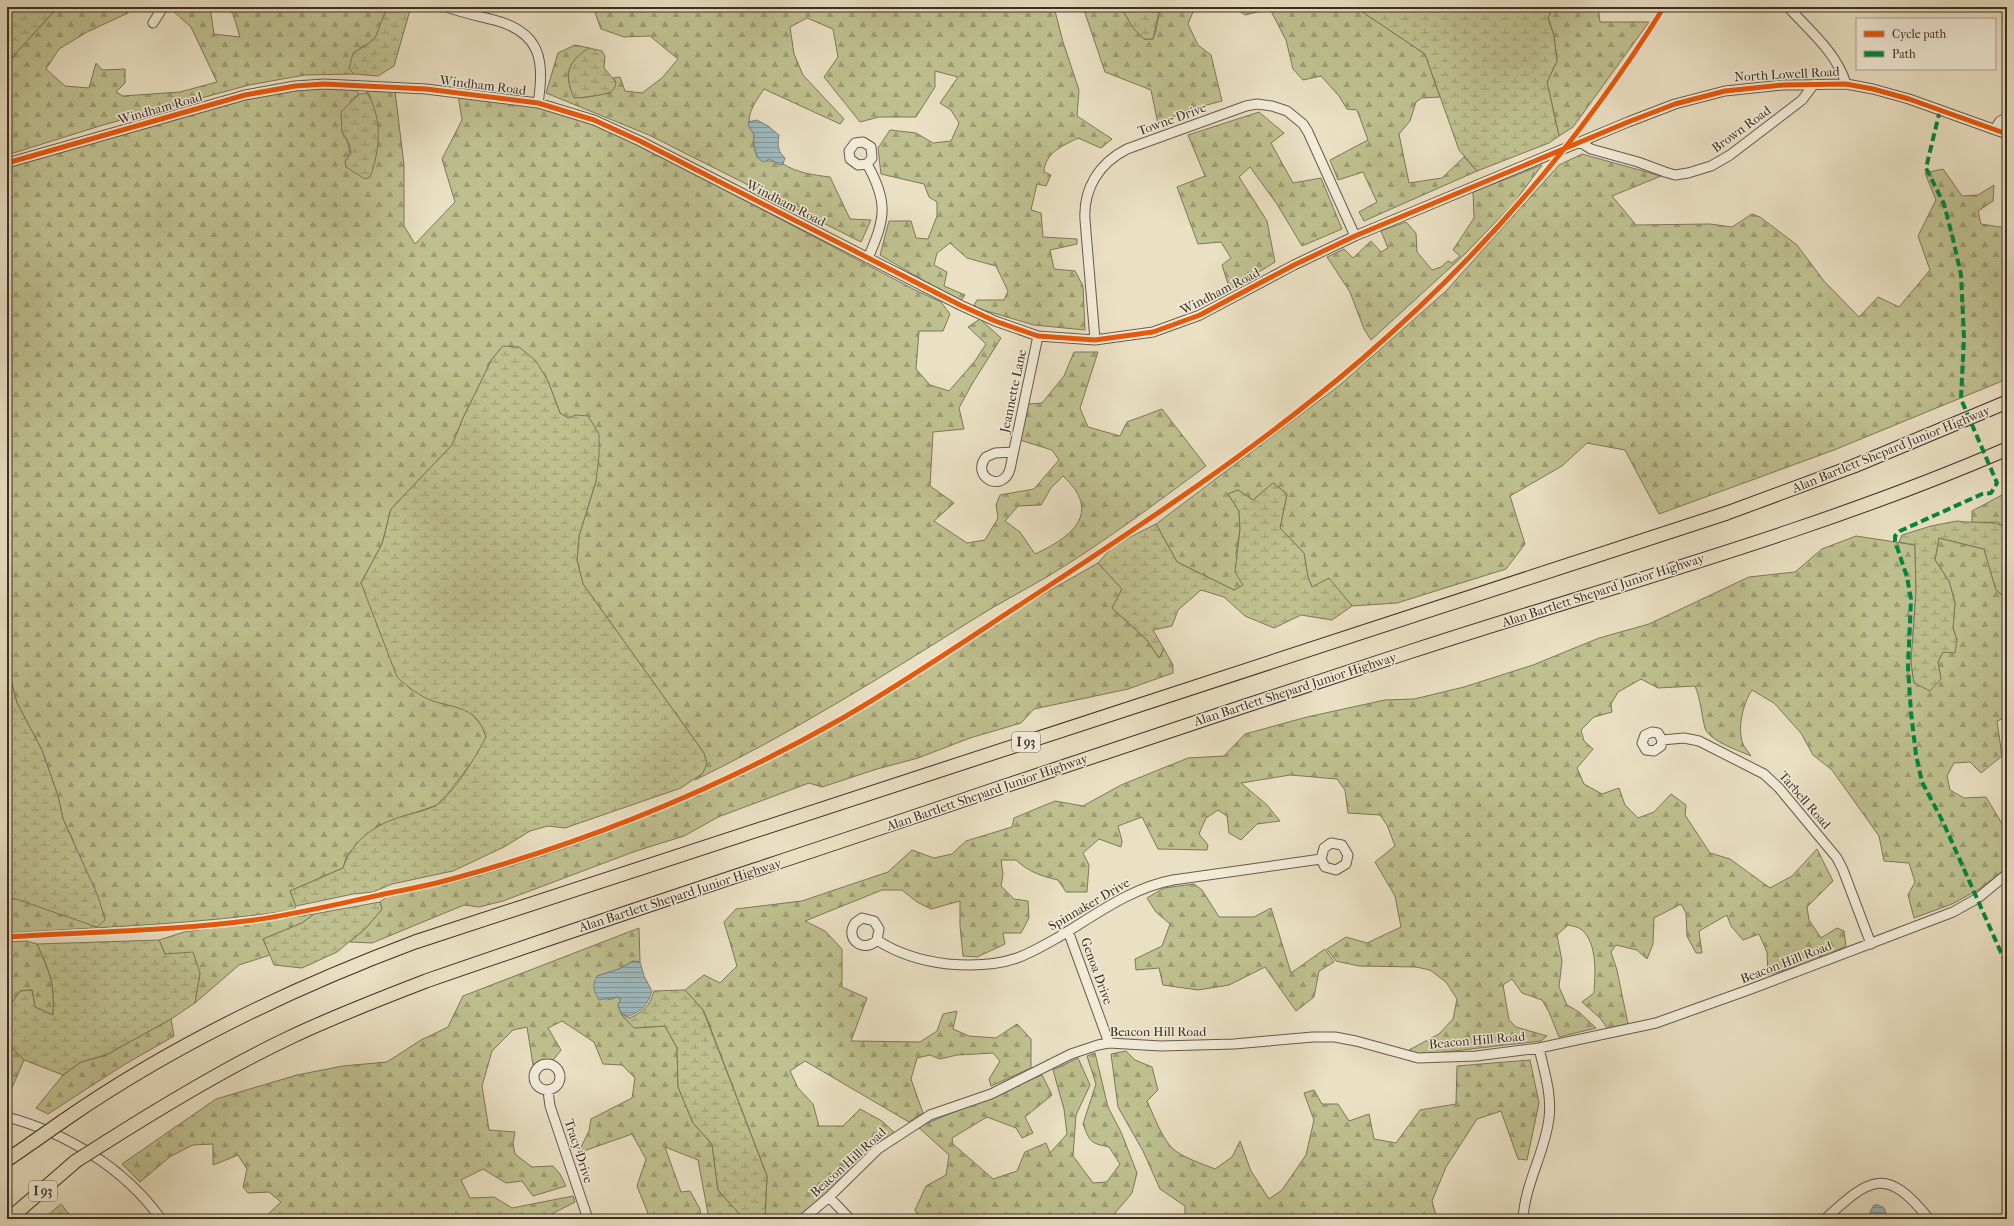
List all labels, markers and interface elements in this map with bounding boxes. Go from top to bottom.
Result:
legend [1856,18,1996,70]
text: Cycle path [1892,27,1947,41]
text: Path [1892,47,1916,61]
street label: North Lowell Road [1734,64,1841,84]
street label: Windham Road [438,72,528,98]
street label: Windham Road [115,89,205,127]
street label: Towne Drive [1136,99,1209,138]
street label: Brown Road [1709,102,1774,155]
street label: Windham Road [743,176,829,230]
street label: Windham Road [1177,264,1263,318]
street label: Jeannette Lane [997,347,1029,435]
street label: Alan Bartlett Shepard Junior Highway [1789,402,1993,496]
street label: Alan Bartlett Shepard Junior Highway [1499,550,1707,630]
street label: Alan Bartlett Shepard Junior Highway [1191,649,1399,729]
road number: I 93 [1012,732,1040,752]
street label: Alan Bartlett Shepard Junior Highway [883,750,1091,834]
street label: Tarbell Road [1776,768,1835,833]
street label: Alan Bartlett Shepard Junior Highway [576,855,784,935]
street label: Spinnaker Drive [1046,874,1133,933]
street label: Genoa Drive [1078,935,1116,1007]
street label: Beacon Hill Road [1738,937,1835,986]
street label: Beacon Hill Road [1110,1024,1207,1039]
street label: Beacon Hill Road [1428,1028,1527,1052]
street label: Tracy Drive [562,1117,597,1185]
street label: Beacon Hill Road [807,1124,890,1200]
road number: I 93 [29,1181,57,1201]

